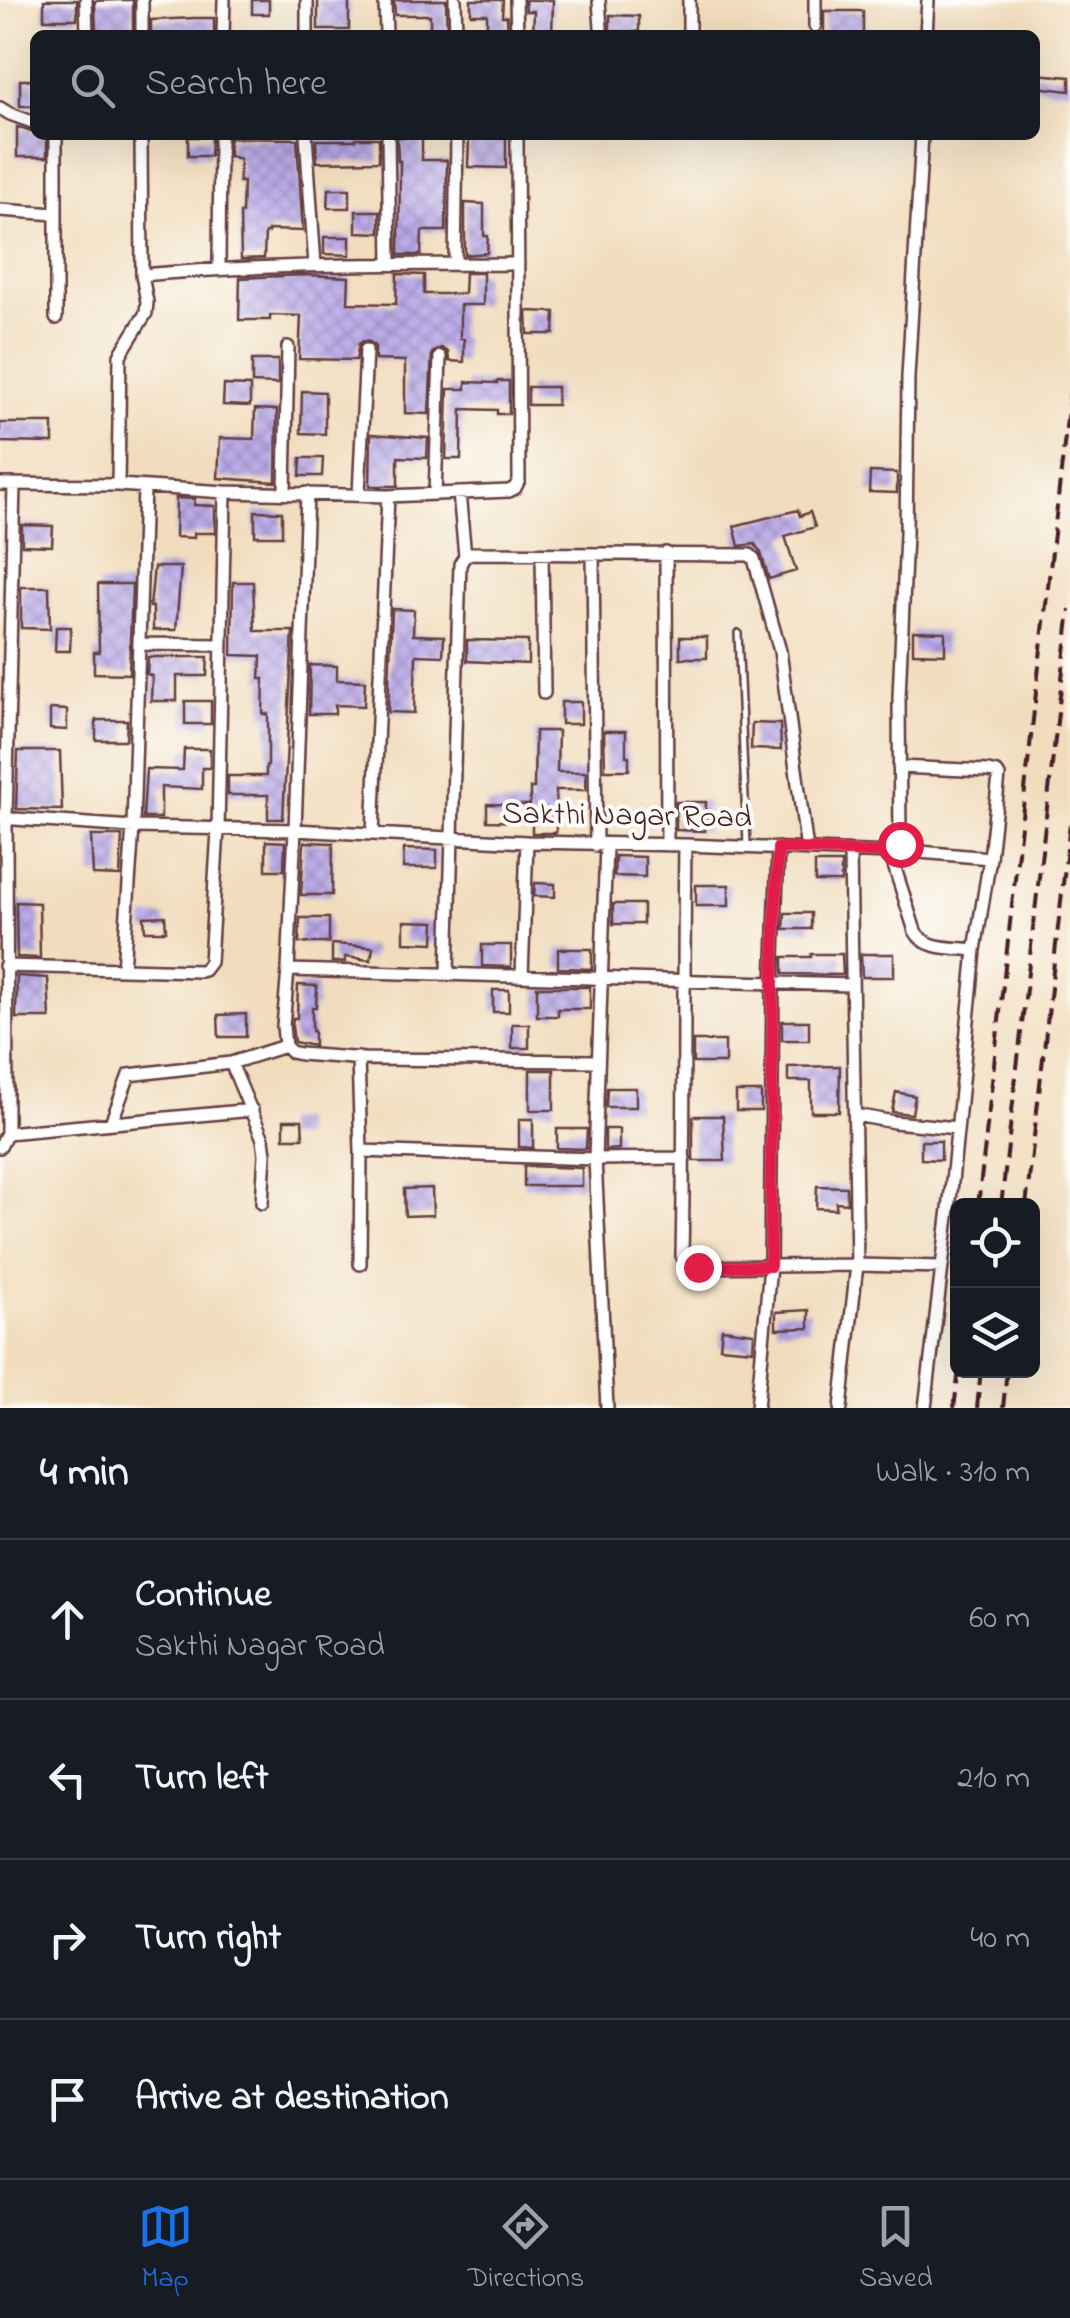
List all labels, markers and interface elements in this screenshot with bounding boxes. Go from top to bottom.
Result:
search box [30,30,1040,140]
text: Search here [145,57,327,113]
icon: search [65,58,120,113]
street label: Sakthi Nagar Road [502,791,752,843]
route start [878,822,924,868]
map controls [950,1198,1040,1378]
button: locate [950,1198,1040,1288]
route end [676,1245,722,1291]
button: layers [950,1288,1040,1378]
text: 4 min [40,1443,129,1504]
text: Walk · 310 m [876,1450,1030,1497]
text: Continue [135,1568,271,1624]
icon: ahead [40,1592,95,1647]
text: 60 m [969,1596,1030,1643]
text: Sakthi Nagar Road [135,1624,385,1671]
text: Turn left [135,1751,268,1807]
icon: left [40,1752,95,1807]
text: 210 m [957,1756,1030,1803]
text: Turn right [135,1911,281,1967]
icon: right [40,1912,95,1967]
text: 40 m [970,1916,1030,1963]
text: Arrive at destination [135,2071,449,2127]
icon: arrive [40,2072,95,2127]
tab: Map [138,2199,193,2300]
tab: Directions [468,2199,584,2300]
tab: Saved [859,2199,932,2300]

